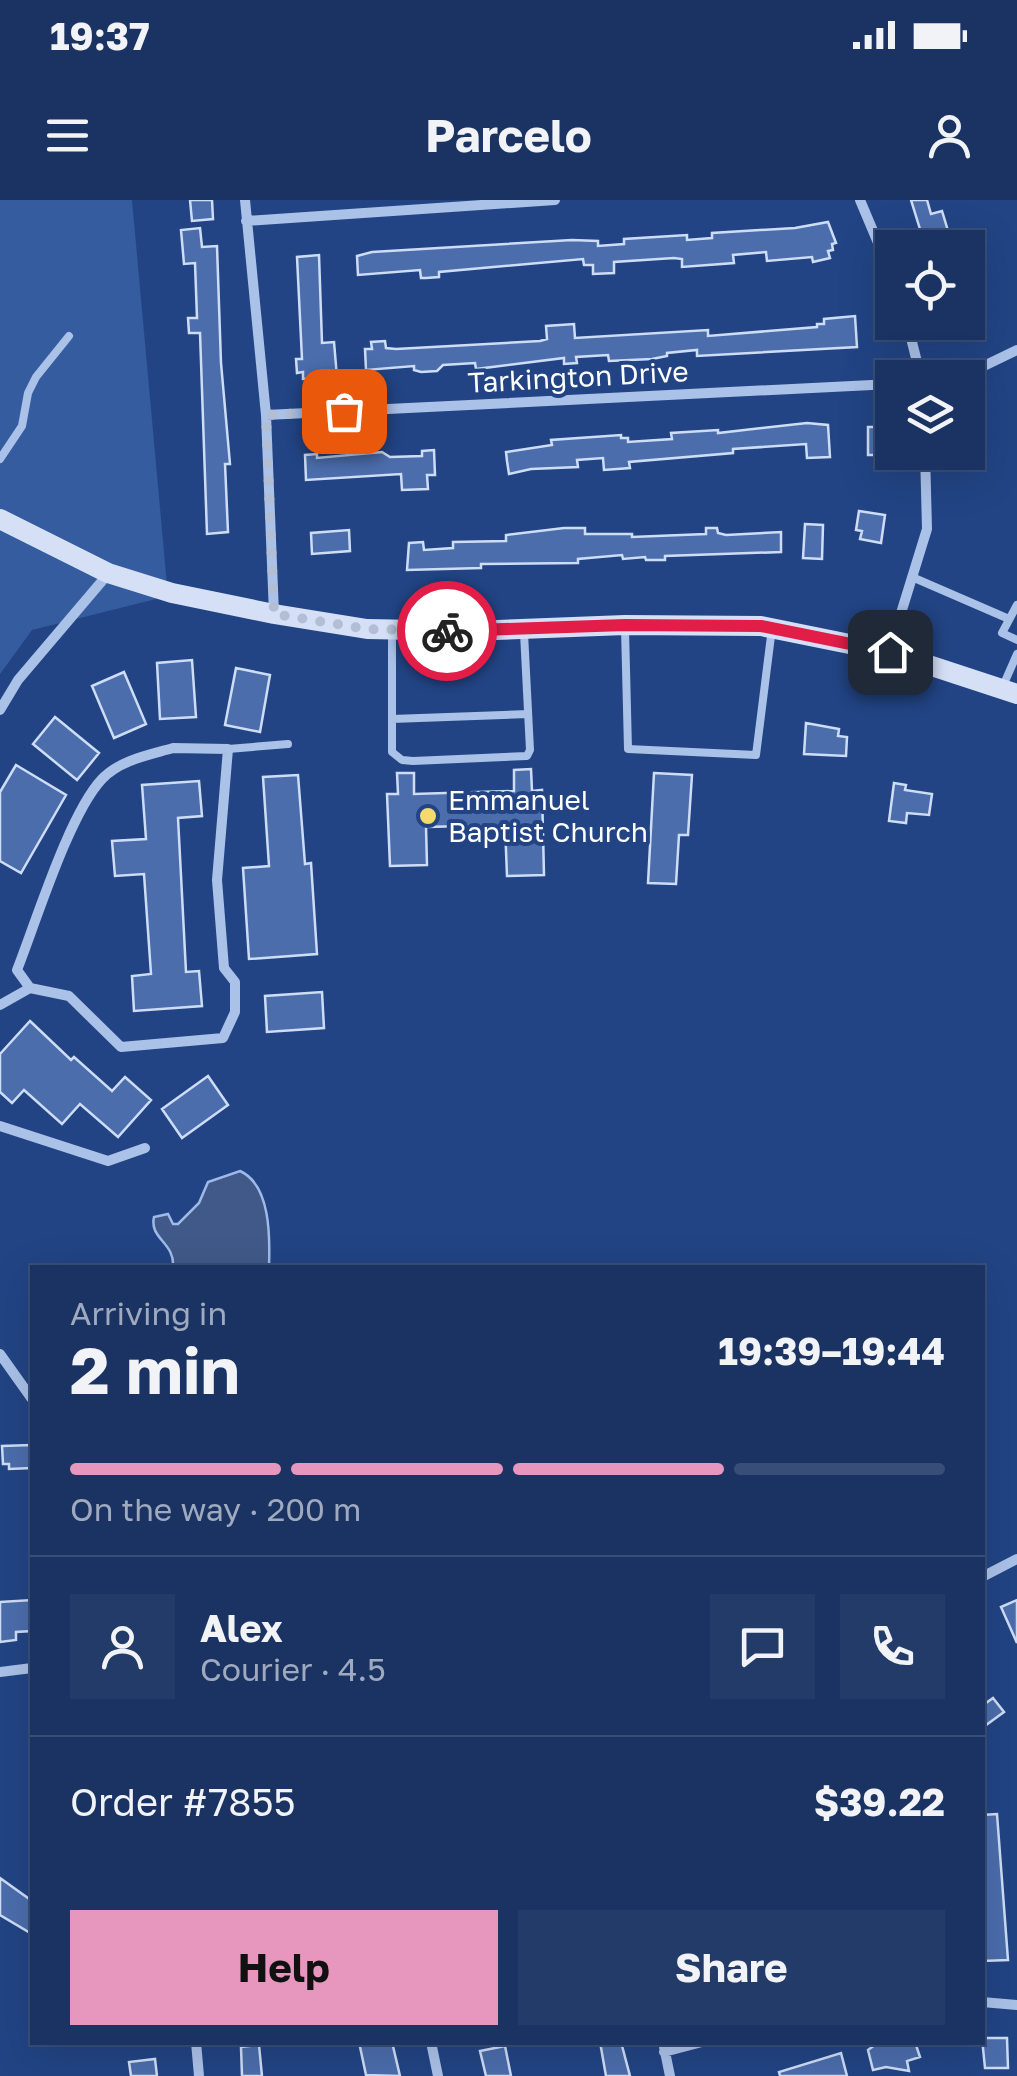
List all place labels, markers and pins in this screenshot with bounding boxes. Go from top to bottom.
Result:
pin [302,369,387,454]
pin [848,610,933,695]
place label: Emmanuel Baptist Church [448,783,648,848]
marker: Emmanuel Baptist Church [417,805,439,827]

